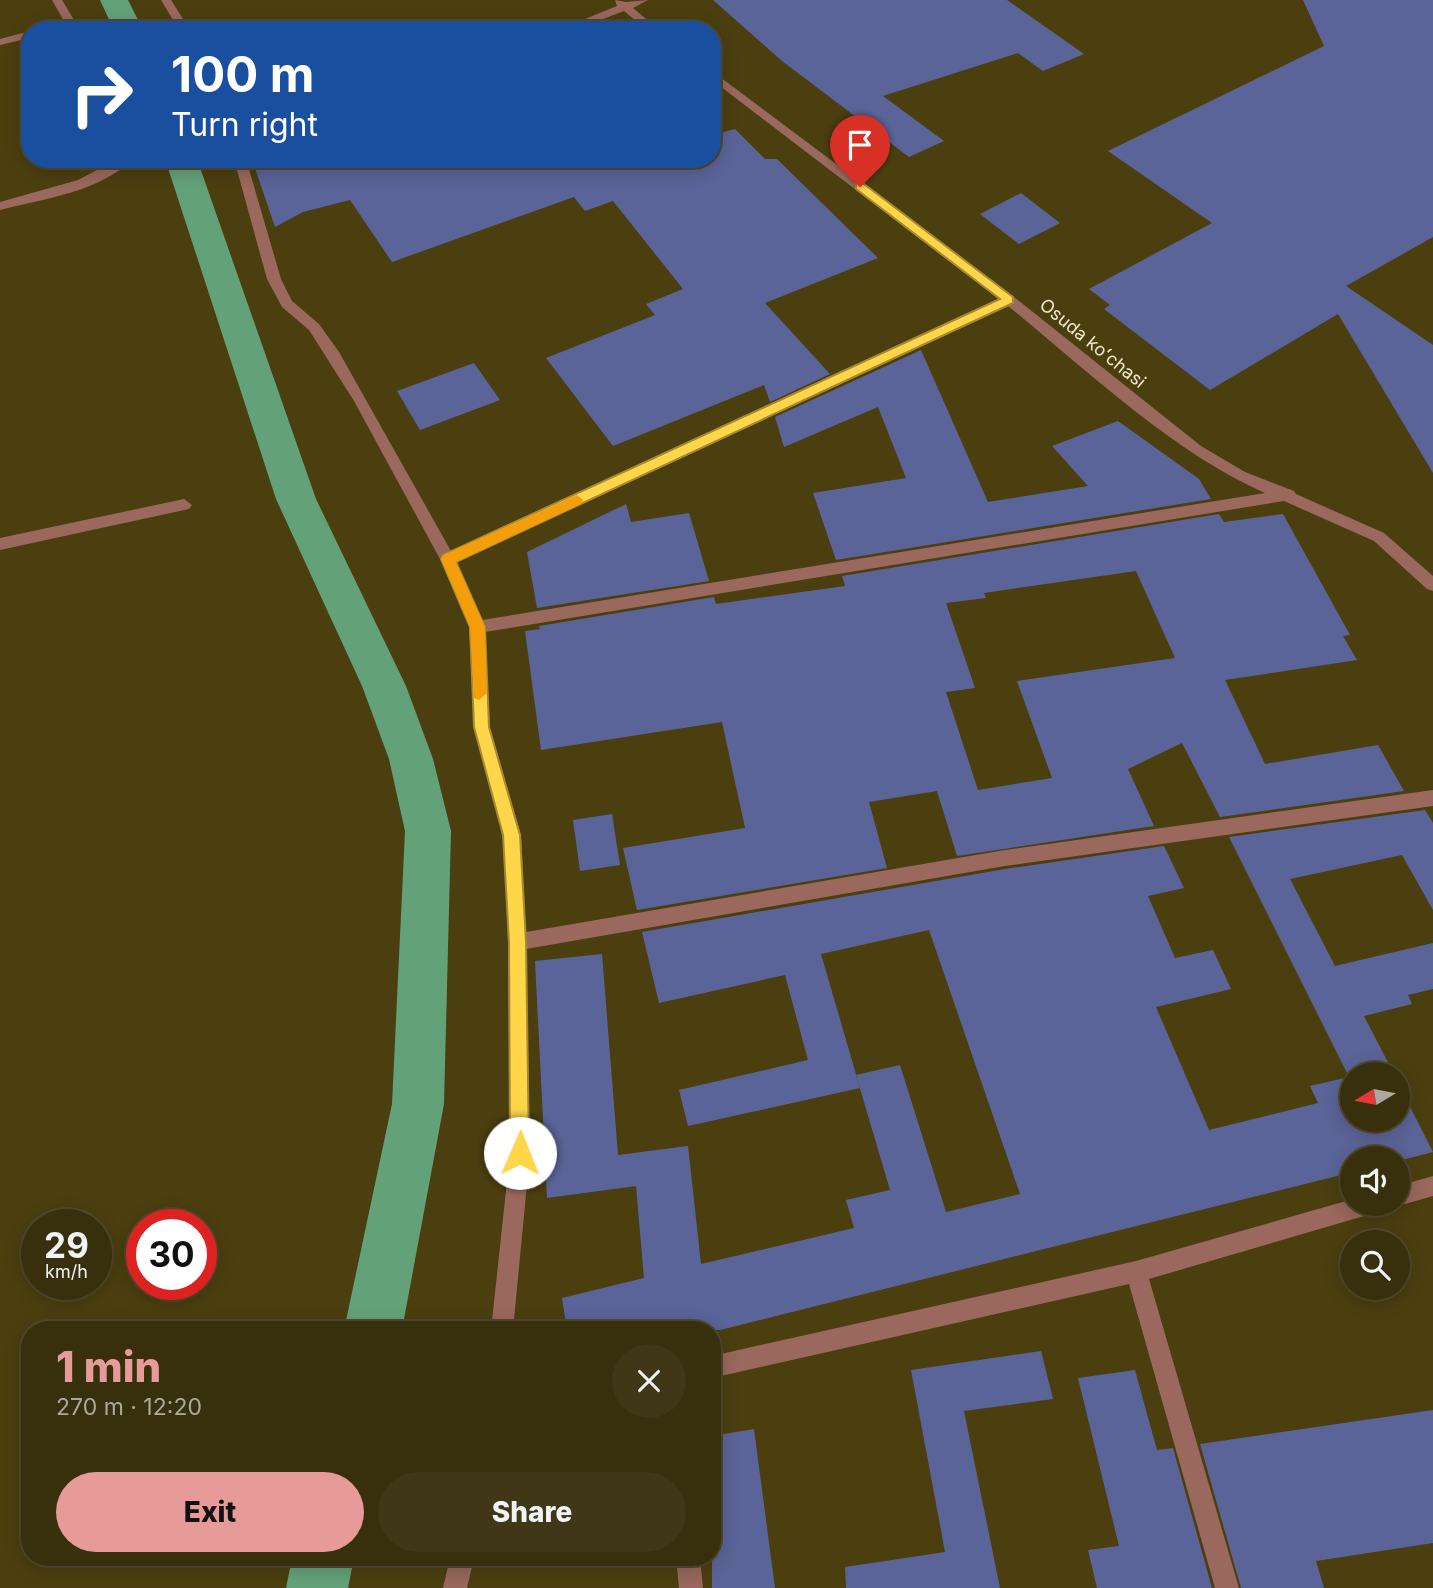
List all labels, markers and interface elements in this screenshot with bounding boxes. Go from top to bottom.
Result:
text: 100 m [171,45,315,104]
icon: right [56,49,147,140]
text: Turn right [171,105,318,144]
pin [830,115,890,187]
icon: arrive [841,126,879,164]
street label: Osuda koʻchasi [1036,294,1150,392]
north arrow [1340,1062,1410,1132]
map controls [1340,1062,1410,1300]
position arrow [483,1116,557,1190]
button: sound [1340,1146,1410,1216]
speed limit sign: 30 [126,1209,217,1300]
text: 29 [44,1224,89,1266]
button: search [1340,1230,1410,1300]
text: km/h [45,1261,88,1282]
text: 1 min [56,1341,161,1392]
button: close [612,1344,686,1418]
text: 270 m · 12:20 [56,1393,202,1421]
button: Exit [56,1472,364,1552]
button: Share [378,1472,686,1552]

